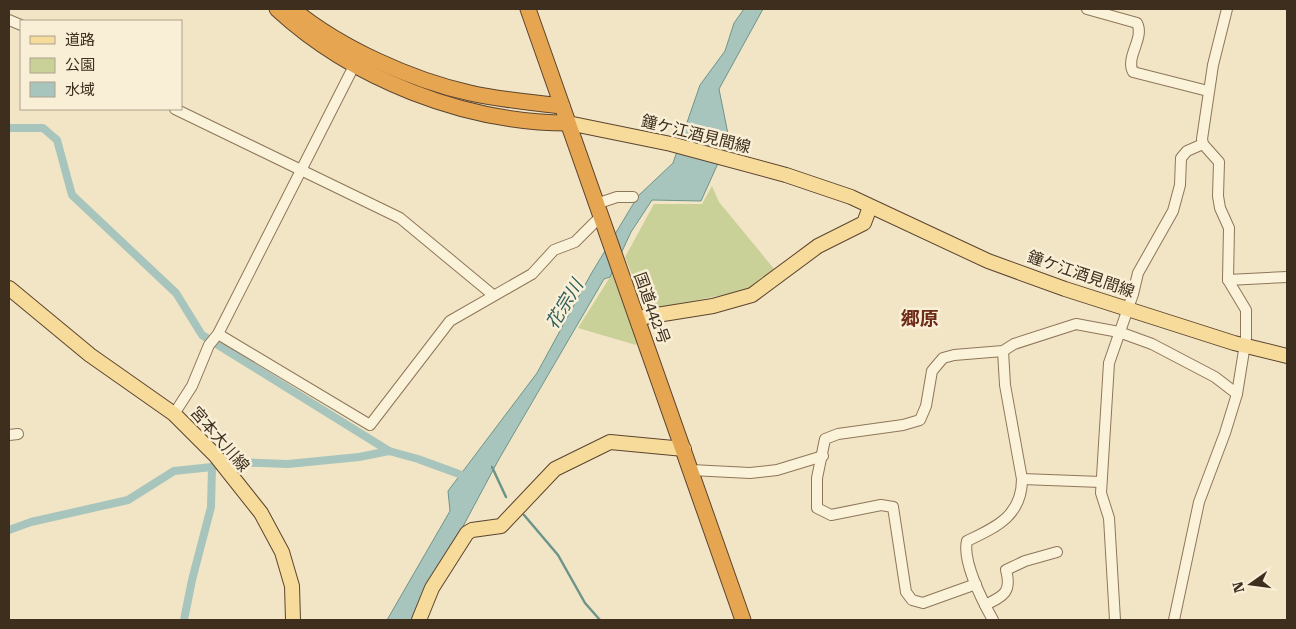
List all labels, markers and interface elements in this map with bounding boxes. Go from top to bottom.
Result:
legend [20,20,182,110]
text: 道路 [65,31,95,49]
text: 公園 [65,56,95,74]
text: 水域 [65,81,95,99]
street label: 鐘ケ江酒見間線 [639,111,753,157]
street label: 鐘ケ江酒見間線 [1025,247,1137,301]
street label: 国道442号 [630,270,674,346]
water label: 花宗川 [541,274,588,333]
district label: 郷原 [901,307,939,330]
street label: 宮本大川線 [187,403,253,475]
north arrow [1226,559,1276,609]
text: N [1229,580,1247,594]

